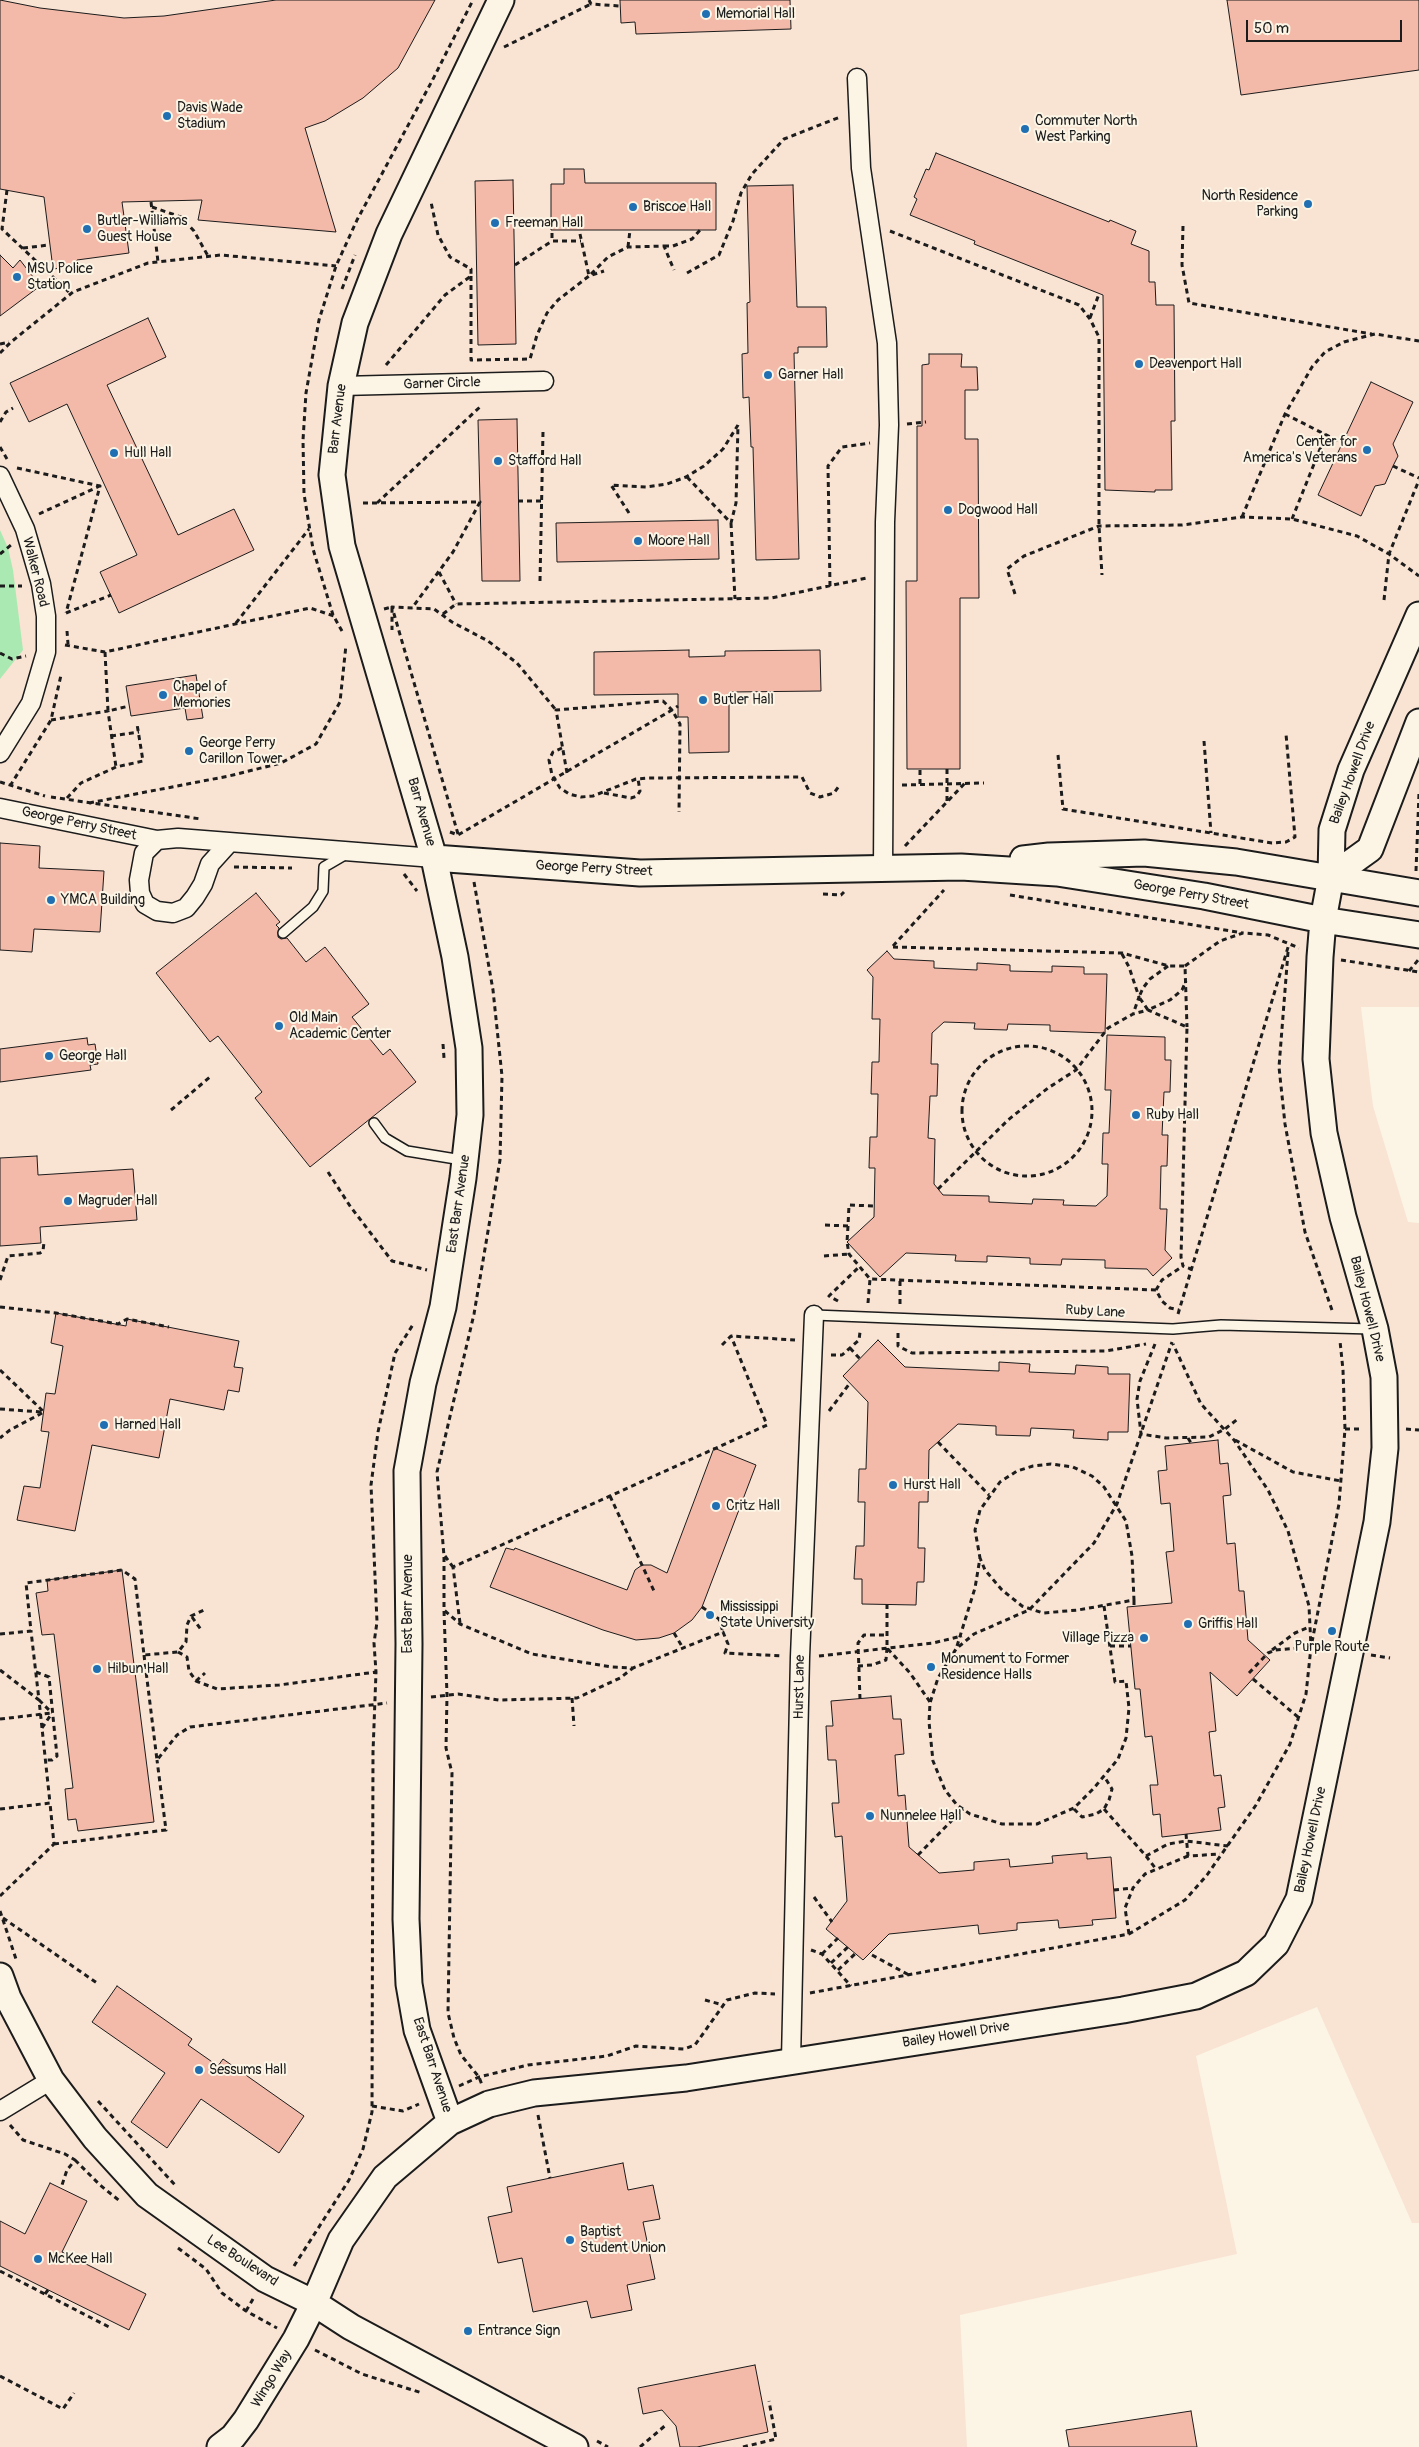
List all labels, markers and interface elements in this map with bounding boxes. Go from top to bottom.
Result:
place label: Memorial Hall [716,6,795,22]
marker: Memorial Hall [700,8,712,20]
scale bar [1249,10,1405,42]
text: 50 m [1254,19,1289,38]
place label: Davis Wade Stadium [177,100,243,132]
marker: Davis Wade Stadium [161,110,173,122]
place label: Commuter North West Parking [1035,113,1137,146]
marker: Commuter North West Parking [1019,123,1031,135]
place label: North Residence Parking [1201,188,1298,220]
marker: North Residence Parking [1302,198,1314,210]
place label: Briscoe Hall [643,199,711,215]
marker: Briscoe Hall [627,201,639,213]
place label: Butler-Williams Guest House [97,213,187,246]
place label: Freeman Hall [505,215,583,231]
marker: Freeman Hall [489,217,501,229]
marker: Butler-Williams Guest House [81,223,93,235]
place label: MSU Police Station [27,261,93,294]
marker: MSU Police Station [11,271,23,283]
place label: Deavenport Hall [1149,356,1242,372]
marker: Deavenport Hall [1133,358,1145,370]
place label: Garner Hall [778,367,844,383]
marker: Garner Hall [762,369,774,381]
street label: Garner Circle [403,374,481,394]
street label: Barr Avenue [325,383,351,455]
place label: Center for America's Veterans [1243,434,1357,467]
marker: Center for America's Veterans [1361,444,1373,456]
place label: Hull Hall [124,445,172,461]
marker: Hull Hall [108,447,120,459]
place label: Stafford Hall [508,453,582,469]
marker: Stafford Hall [492,455,504,467]
place label: Dogwood Hall [958,502,1038,518]
marker: Dogwood Hall [942,504,954,516]
place label: Moore Hall [648,533,710,549]
street label: Walker Road [18,535,52,609]
marker: Moore Hall [632,535,644,547]
place label: Chapel of Memories [173,679,230,712]
marker: Chapel of Memories [157,689,169,701]
place label: Butler Hall [713,692,774,708]
marker: Butler Hall [697,694,709,706]
street label: Bailey Howell Drive [1327,719,1379,827]
place label: George Perry Carillon Tower [199,735,283,768]
marker: George Perry Carillon Tower [183,745,195,757]
street label: Barr Avenue [403,776,439,848]
street label: George Perry Street [20,804,138,844]
street label: George Perry Street [535,858,653,880]
street label: George Perry Street [1132,877,1250,913]
place label: YMCA Building [61,892,145,908]
marker: YMCA Building [45,894,57,906]
place label: Old Main Academic Center [289,1010,391,1042]
marker: Old Main Academic Center [273,1020,285,1032]
place label: George Hall [59,1048,127,1064]
marker: George Hall [43,1050,55,1062]
place label: Ruby Hall [1146,1107,1199,1123]
marker: Ruby Hall [1130,1109,1142,1121]
street label: East Barr Avenue [444,1154,474,1254]
place label: Magruder Hall [78,1193,158,1209]
marker: Magruder Hall [62,1195,74,1207]
street label: Bailey Howell Drive [1346,1254,1388,1364]
street label: Ruby Lane [1065,1302,1125,1322]
place label: Harned Hall [114,1417,181,1433]
marker: Harned Hall [98,1419,110,1431]
place label: Hurst Hall [903,1477,961,1493]
marker: Hurst Hall [887,1479,899,1491]
place label: Critz Hall [726,1498,780,1514]
marker: Critz Hall [710,1500,722,1512]
street label: East Barr Avenue [400,1554,416,1654]
place label: Mississippi State University [720,1599,814,1631]
marker: Mississippi State University [704,1609,716,1621]
place label: Griffis Hall [1198,1616,1258,1632]
marker: Griffis Hall [1182,1618,1194,1630]
marker: Purple Route [1326,1625,1338,1637]
place label: Village Pizza [1062,1630,1134,1646]
marker: Village Pizza [1138,1632,1150,1644]
place label: Purple Route [1295,1639,1369,1655]
place label: Monument to Former Residence Halls [941,1651,1069,1684]
street label: Hurst Lane [791,1655,809,1719]
place label: Hilbun Hall [107,1661,169,1677]
marker: Monument to Former Residence Halls [925,1661,937,1673]
marker: Hilbun Hall [91,1663,103,1675]
street label: Bailey Howell Drive [1292,1785,1330,1895]
place label: Nunnelee Hall [880,1808,961,1824]
marker: Nunnelee Hall [864,1810,876,1822]
street label: East Barr Avenue [409,2015,455,2115]
street label: Bailey Howell Drive [901,2018,1011,2052]
place label: Sessums Hall [209,2062,286,2078]
marker: Sessums Hall [193,2064,205,2076]
place label: Baptist Student Union [580,2224,666,2256]
street label: Lee Boulevard [203,2232,281,2290]
marker: Baptist Student Union [564,2234,576,2246]
place label: McKee Hall [48,2251,113,2267]
marker: McKee Hall [32,2253,44,2265]
place label: Entrance Sign [478,2323,560,2339]
marker: Entrance Sign [462,2325,474,2337]
street label: Wingo Way [248,2347,296,2411]

